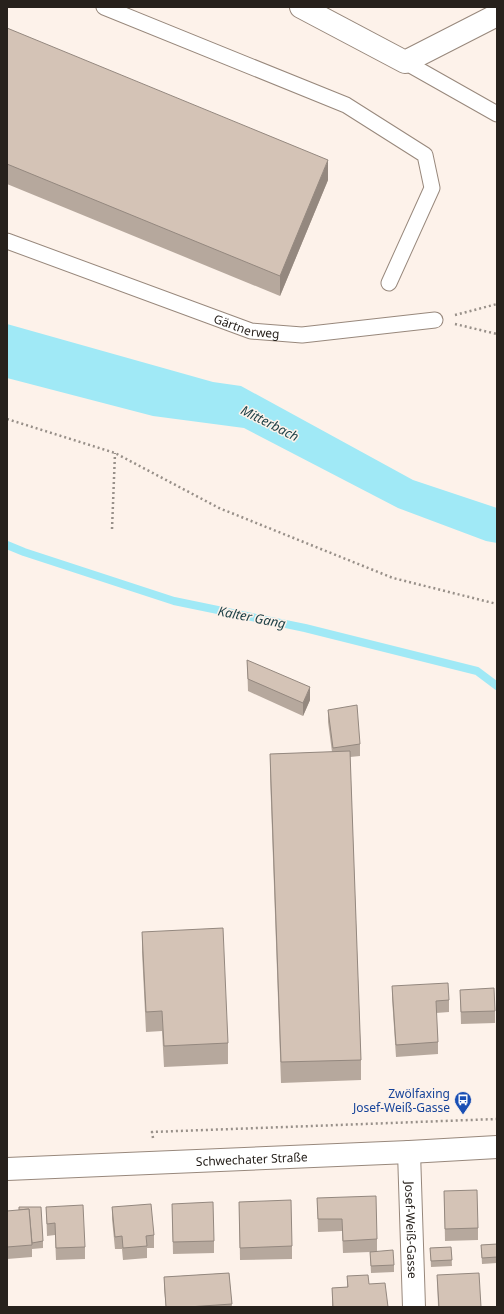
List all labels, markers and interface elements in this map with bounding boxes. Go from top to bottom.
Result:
street label: Gärtnerweg [212,310,280,342]
water label: Mitterbach [238,401,302,445]
water label: Kalter Gang [217,602,288,632]
place label: Zwölfaxing Josef-Weiß-Gasse [352,1085,450,1116]
bus stop icon: Zwölfaxing Josef-Weiß-Gasse [453,1090,473,1115]
street label: Schwechater Straße [196,1148,308,1170]
street label: Josef-Weiß-Gasse [401,1180,422,1279]

